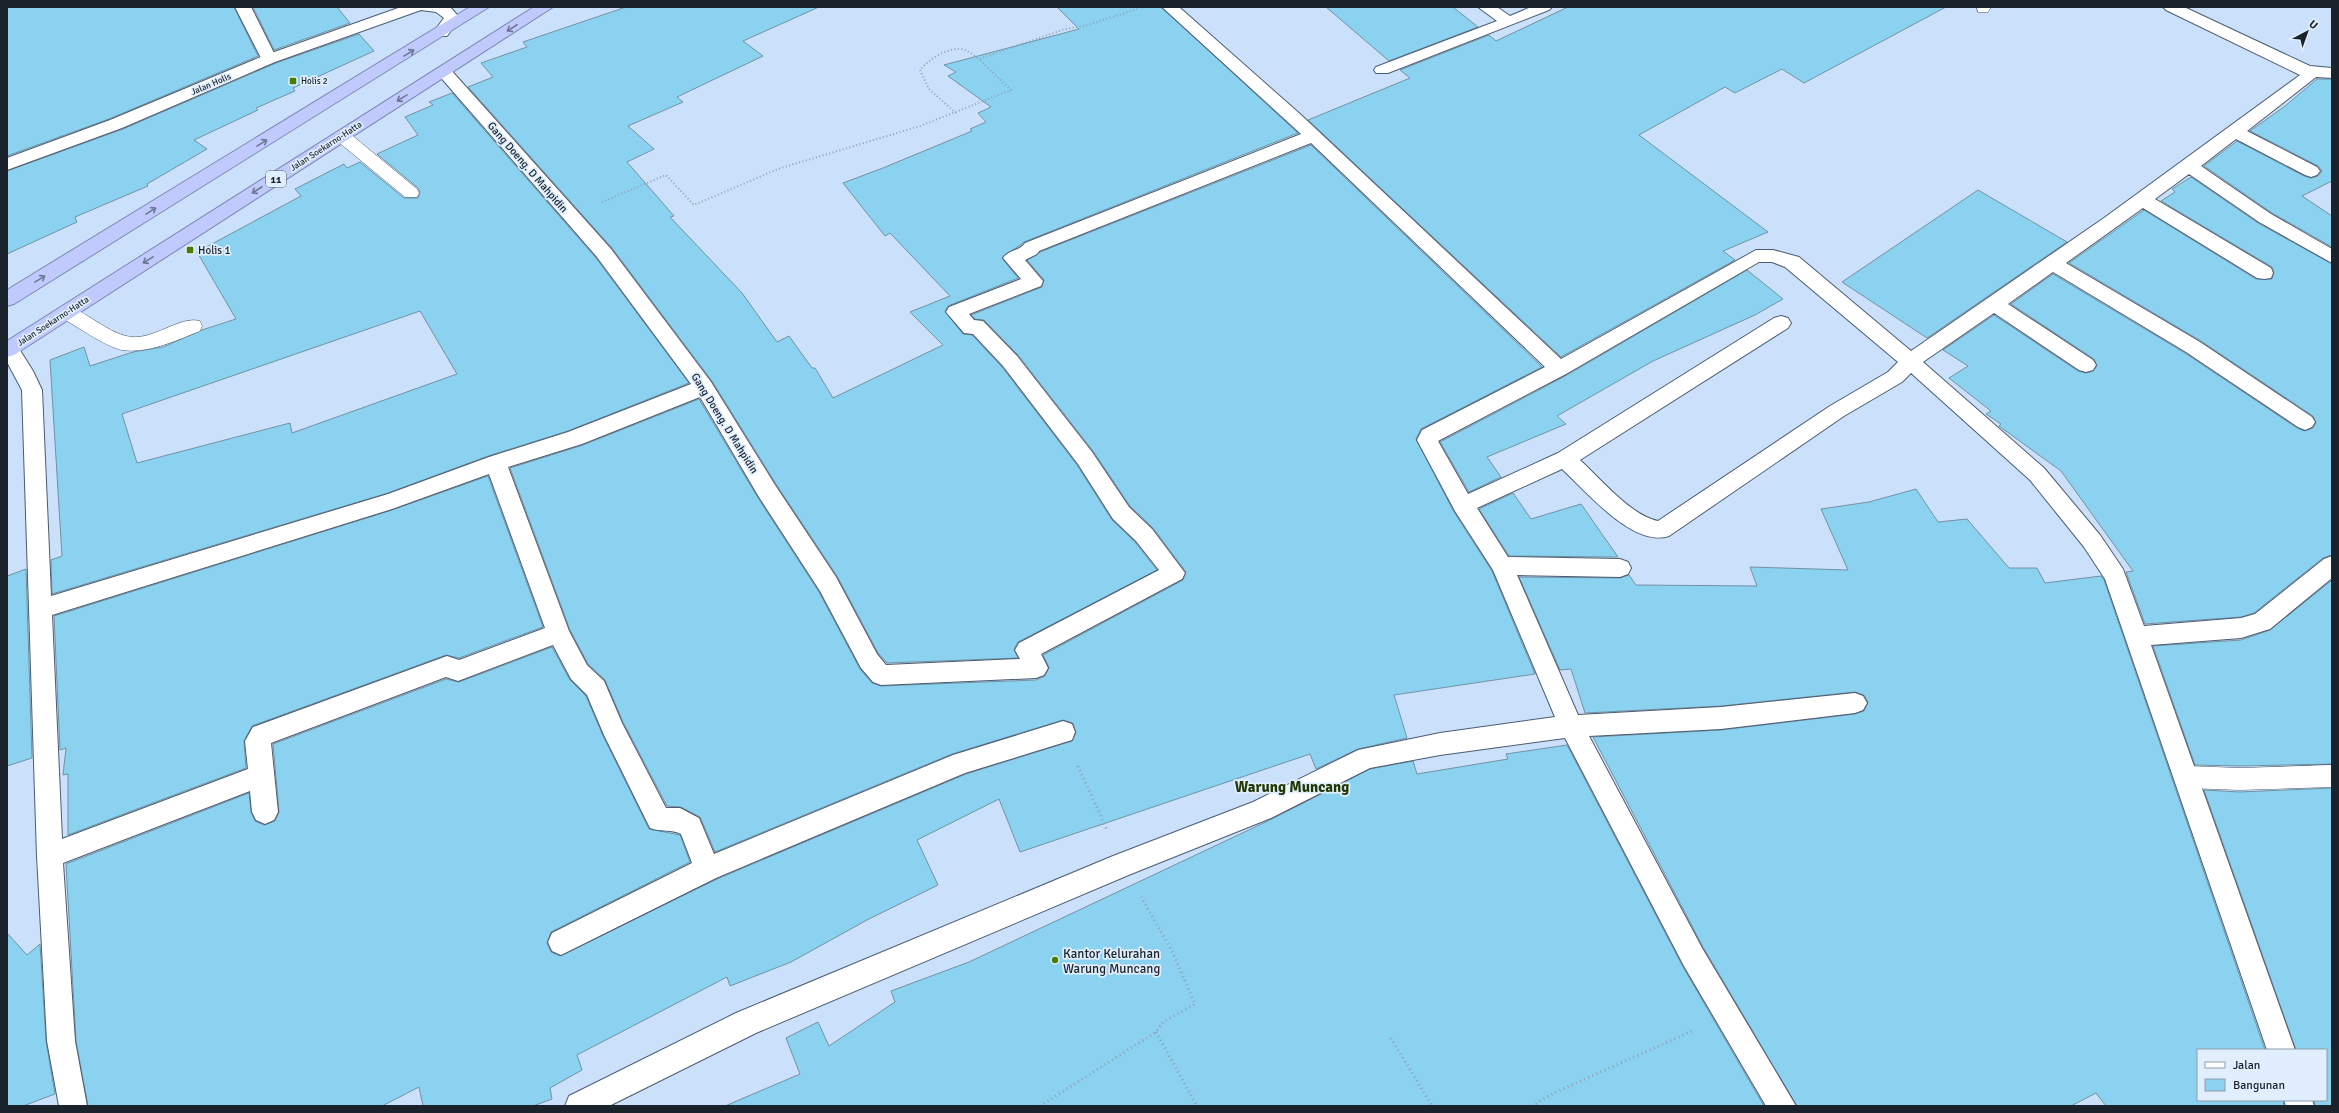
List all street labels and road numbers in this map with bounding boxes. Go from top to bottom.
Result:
street label: Jalan Holis [190,71,233,98]
street label: Jalan Soekarno-Hatta [288,119,365,174]
street label: Gang Doeng. D Mahpidin [485,119,571,215]
road number: 11 [266,171,286,187]
street label: Jalan Soekarno-Hatta [15,294,92,349]
street label: Gang Doeng. D Mahpidin [688,371,761,476]

